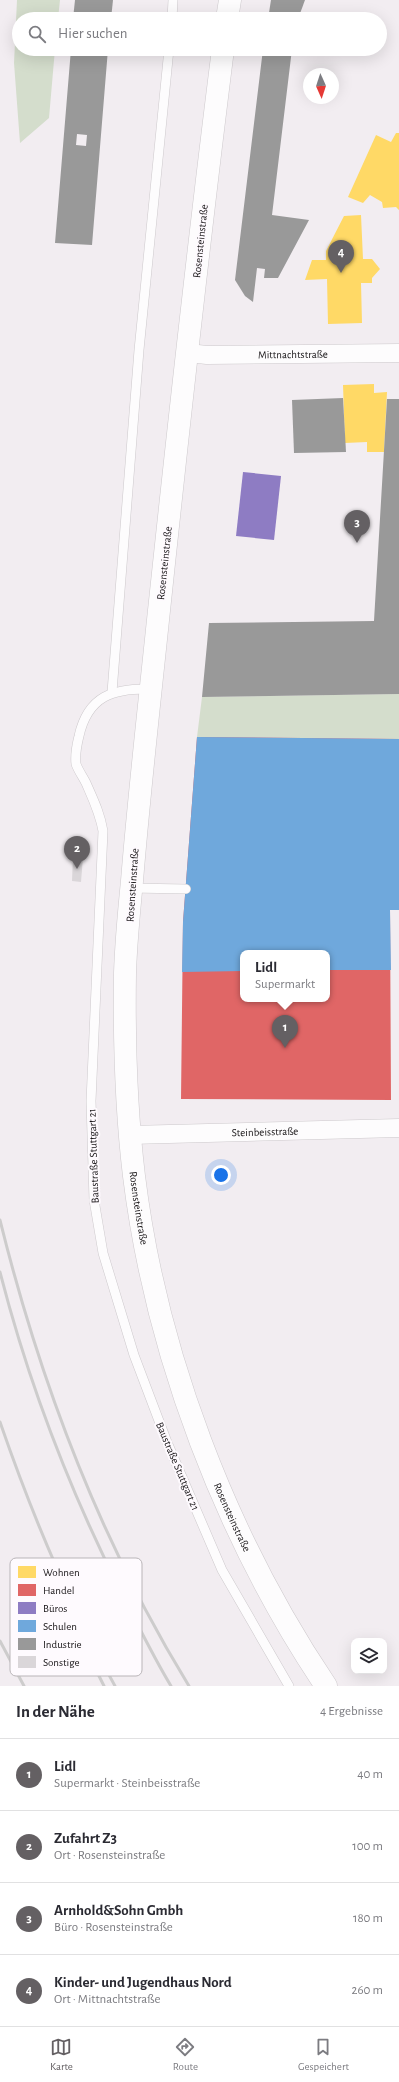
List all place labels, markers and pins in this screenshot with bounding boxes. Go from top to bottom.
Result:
pin: 4 [328,240,354,273]
pin: 3 [344,510,370,543]
pin: 2 [64,836,90,869]
pin: 1 [272,1015,298,1048]

